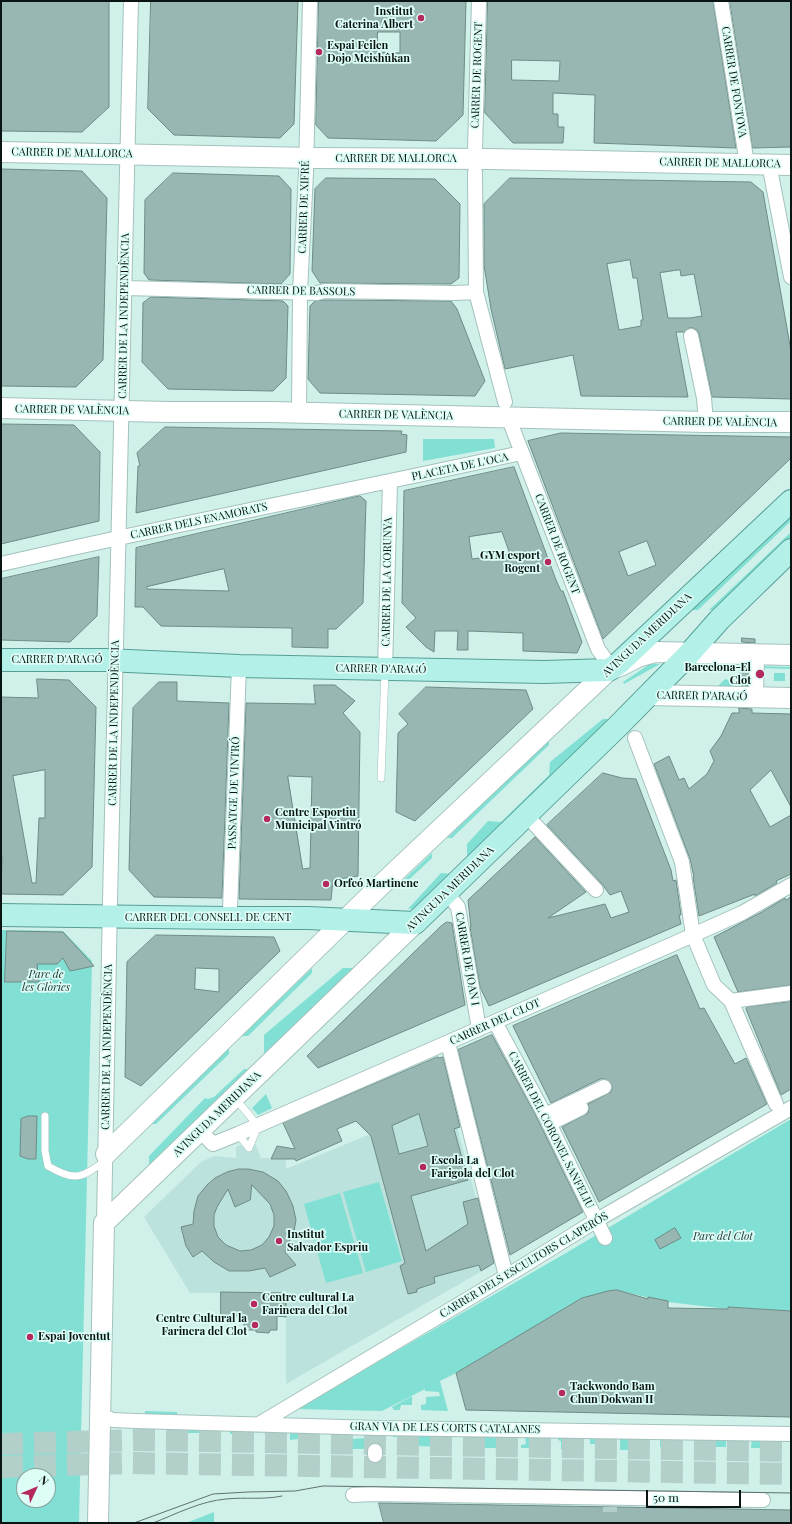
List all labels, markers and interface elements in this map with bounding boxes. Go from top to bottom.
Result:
place label: Institut Caterina Albert [335,5,413,31]
marker: Institut Caterina Albert [416,13,426,23]
street label: CARRER DE ROGENT [469,21,485,129]
street label: CARRER DE FONTOVA [719,25,749,139]
place label: Espai Feilen Dojo Meishûkan [327,39,410,65]
marker: Espai Feilen Dojo Meishûkan [314,47,324,57]
street label: CARRER DE MALLORCA [11,145,133,161]
street label: CARRER DE MALLORCA [335,152,457,166]
street label: CARRER DE MALLORCA [659,155,781,171]
street label: CARRER DE XIFRÉ [296,160,312,254]
street label: CARRER DE LA INDEPENDÈNCIA [116,233,132,399]
street label: CARRER DE BASSOLS [247,283,355,299]
street label: CARRER DE VALÈNCIA [15,402,129,418]
street label: CARRER DE VALÈNCIA [339,407,453,423]
street label: CARRER DE VALÈNCIA [663,414,777,430]
street label: PLACETA DE L'OCA [410,450,510,484]
street label: CARRER DE ROGENT [532,492,582,596]
street label: CARRER DELS ENAMORATS [129,500,269,542]
street label: CARRER DE LA CORUNYA [379,517,395,647]
place label: GYM esport Rogent [480,549,540,575]
marker: GYM esport Rogent [543,557,553,567]
street label: AVINGUDA MERIDIANA [600,590,694,680]
street label: CARRER DE LA INDEPENDÈNCIA [106,640,122,806]
street label: CARRER D'ARAGÓ [11,653,103,667]
place label: Barcelona-El Clot [684,661,751,687]
street label: CARRER D'ARAGÓ [335,662,427,676]
marker: Barcelona-El Clot [754,668,766,680]
street label: CARRER D'ARAGÓ [656,689,748,703]
street label: PASSATGE DE VINTRÓ [225,736,243,850]
place label: Centre Esportiu Municipal Vintró [275,806,361,832]
marker: Centre Esportiu Municipal Vintró [262,814,272,824]
street label: AVINGUDA MERIDIANA [403,843,497,935]
place label: Orfeó Martinenc [334,877,419,891]
marker: Orfeó Martinenc [321,879,331,889]
street label: CARRER DEL CONSELL DE CENT [125,911,291,925]
street label: CARRER DE JOAN I [452,911,482,1007]
street label: CARRER DE LA INDEPENDÈNCIA [99,964,115,1130]
park label: Parc de les Glòries [22,968,70,994]
street label: CARRER DEL CLOT [448,996,542,1048]
street label: CARRER DEL CORONEL SANFELIU [506,1049,596,1211]
street label: AVINGUDA MERIDIANA [170,1068,264,1160]
place label: Escola La Farigola del Clot [431,1154,515,1180]
marker: Escola La Farigola del Clot [418,1162,428,1172]
street label: CARRER DELS ESCULTORS CLAPERÓS [437,1209,611,1321]
place label: Institut Salvador Espriu [287,1228,368,1254]
park label: Parc del Clot [693,1230,753,1244]
marker: Institut Salvador Espriu [274,1236,284,1246]
place label: Centre cultural La Farinera del Clot [262,1291,354,1317]
marker: Centre cultural La Farinera del Clot [249,1299,259,1309]
place label: Centre Cultural la Farinera del Clot [156,1312,247,1338]
marker: Centre Cultural la Farinera del Clot [250,1320,260,1330]
place label: Espai Joventut [38,1330,110,1344]
marker: Espai Joventut [25,1332,35,1342]
place label: Taekwondo Bam Chun Dokwan II [570,1380,655,1406]
marker: Taekwondo Bam Chun Dokwan II [557,1388,567,1398]
street label: GRAN VIA DE LES CORTS CATALANES [350,1420,540,1436]
north arrow [16,1468,56,1508]
text: N [36,1472,52,1488]
scale bar [648,1482,743,1508]
text: 50 m [653,1489,679,1505]

